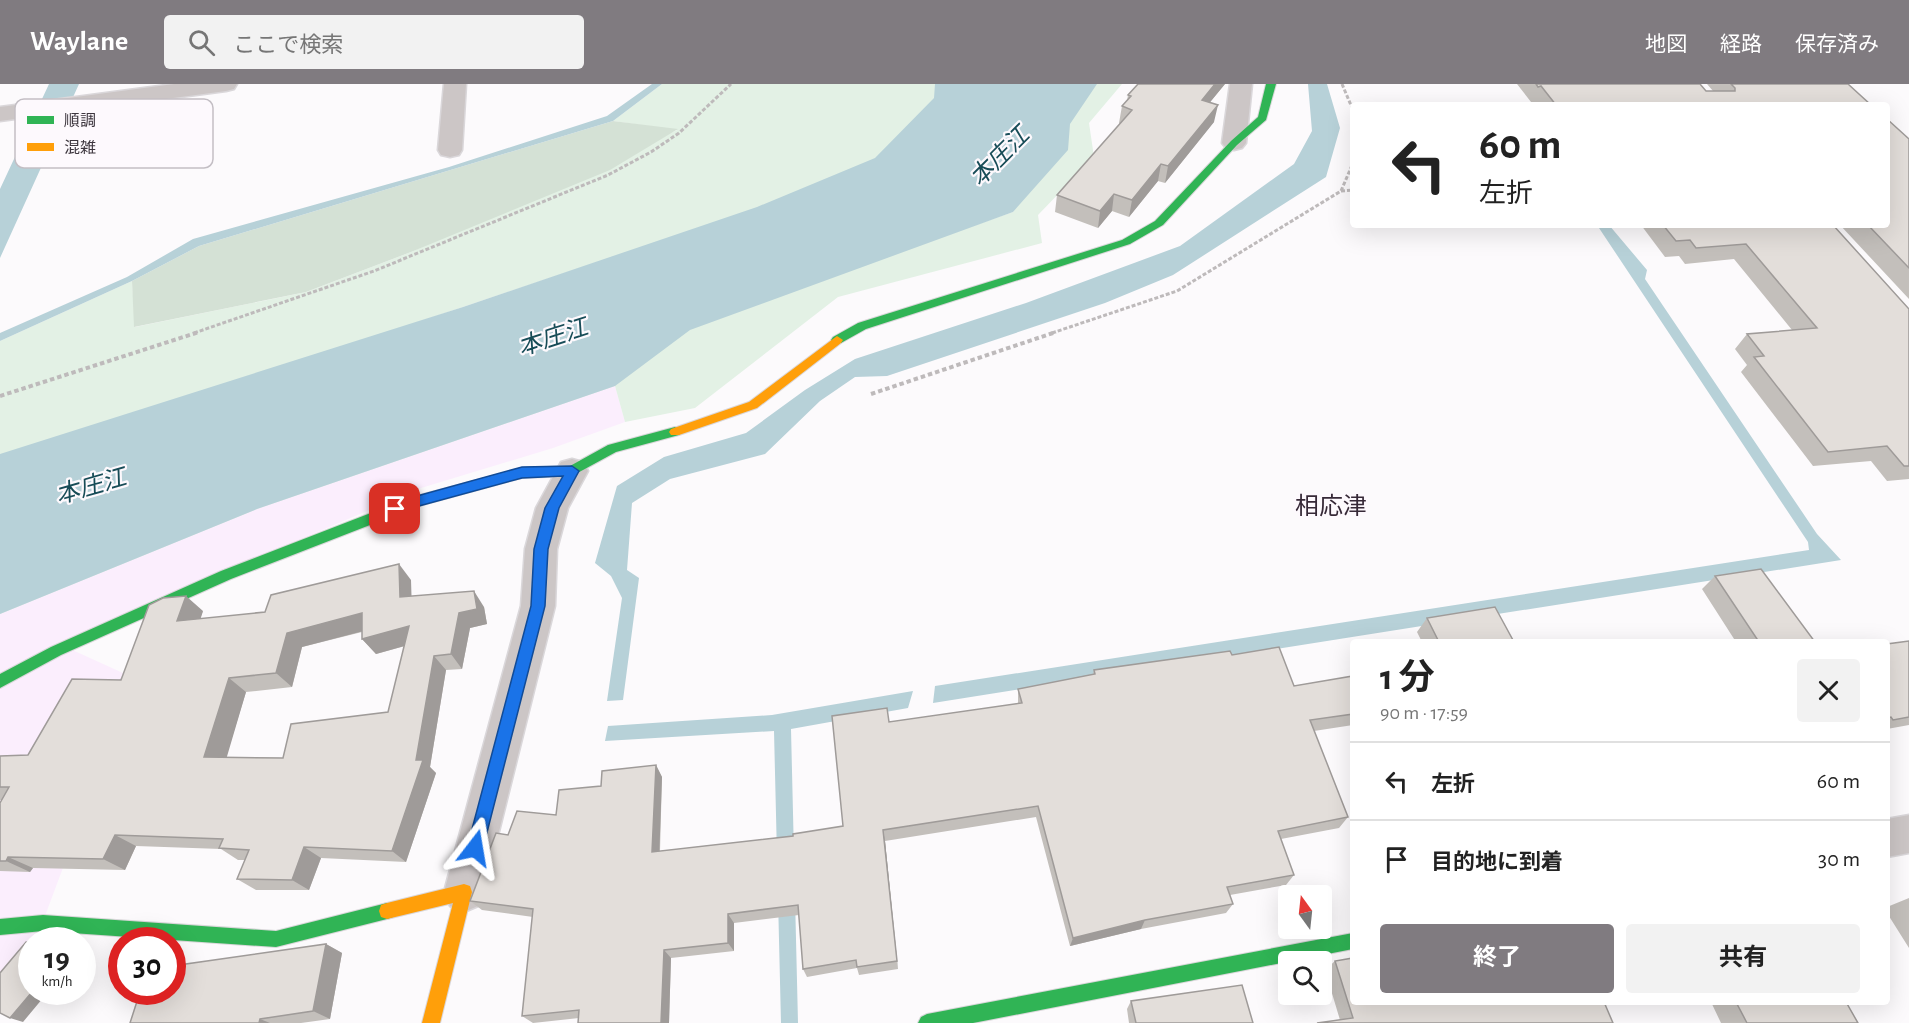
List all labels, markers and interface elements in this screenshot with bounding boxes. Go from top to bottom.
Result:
search box [164,15,584,69]
icon: search [185,26,218,59]
text: Waylane [30,28,128,56]
text: ここで検索 [233,34,343,56]
text: 地図 [1645,34,1687,55]
text: 経路 [1720,34,1762,55]
text: 保存済み [1795,34,1879,55]
legend [15,99,213,168]
text: 順調 [64,113,96,129]
water label: 本庄江 [965,120,1036,191]
text: 60 m [1479,124,1561,166]
icon: left [1380,126,1458,204]
text: 混雑 [64,139,96,156]
text: 左折 [1479,180,1533,207]
water label: 本庄江 [514,313,594,361]
water label: 本庄江 [53,463,132,508]
pin [369,483,420,534]
icon: arrive [378,492,411,525]
district label: 相応津 [1295,493,1367,519]
button: close [1797,659,1860,722]
text: 1 分 [1380,660,1434,696]
text: 90 m · 17:59 [1380,703,1468,723]
icon: left [1380,765,1413,798]
text: 60 m [1817,770,1860,792]
text: 左折 [1431,773,1475,795]
position arrow [443,816,507,880]
icon: arrive [1380,843,1413,876]
text: 30 m [1818,848,1860,870]
text: 目的地に到着 [1431,851,1563,873]
north arrow [1278,885,1332,939]
map controls [1278,885,1332,1005]
button: 終了 [1380,924,1614,993]
button: 共有 [1626,924,1860,993]
speed limit sign: 30 [108,927,186,1005]
text: 19 [44,944,70,974]
button: search [1278,951,1332,1005]
text: km/h [42,974,72,989]

